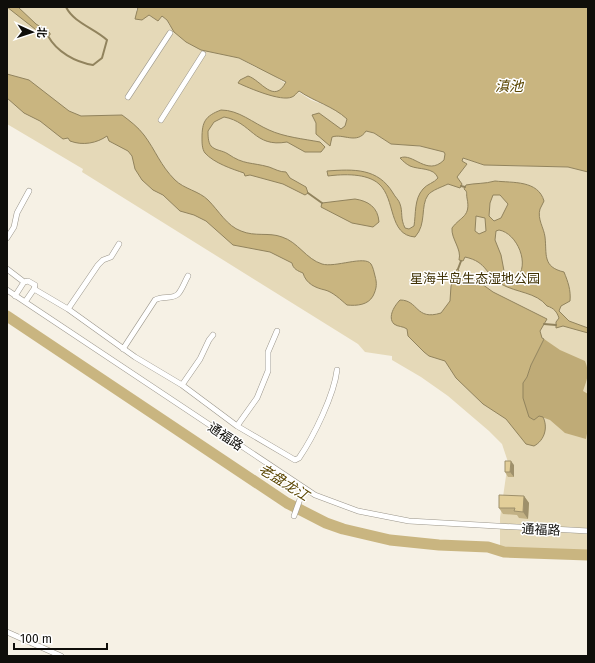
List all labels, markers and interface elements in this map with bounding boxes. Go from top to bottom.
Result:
north arrow [12,12,52,52]
text: 北 [35,27,48,38]
water label: 滇池 [495,78,525,95]
park label: 星海半岛生态湿地公园 [410,271,540,286]
street label: 通福路 [205,419,246,454]
water label: 老盘龙江 [255,460,314,506]
street label: 通福路 [521,521,561,538]
scale bar [14,625,107,651]
text: 100 m [20,632,52,646]

